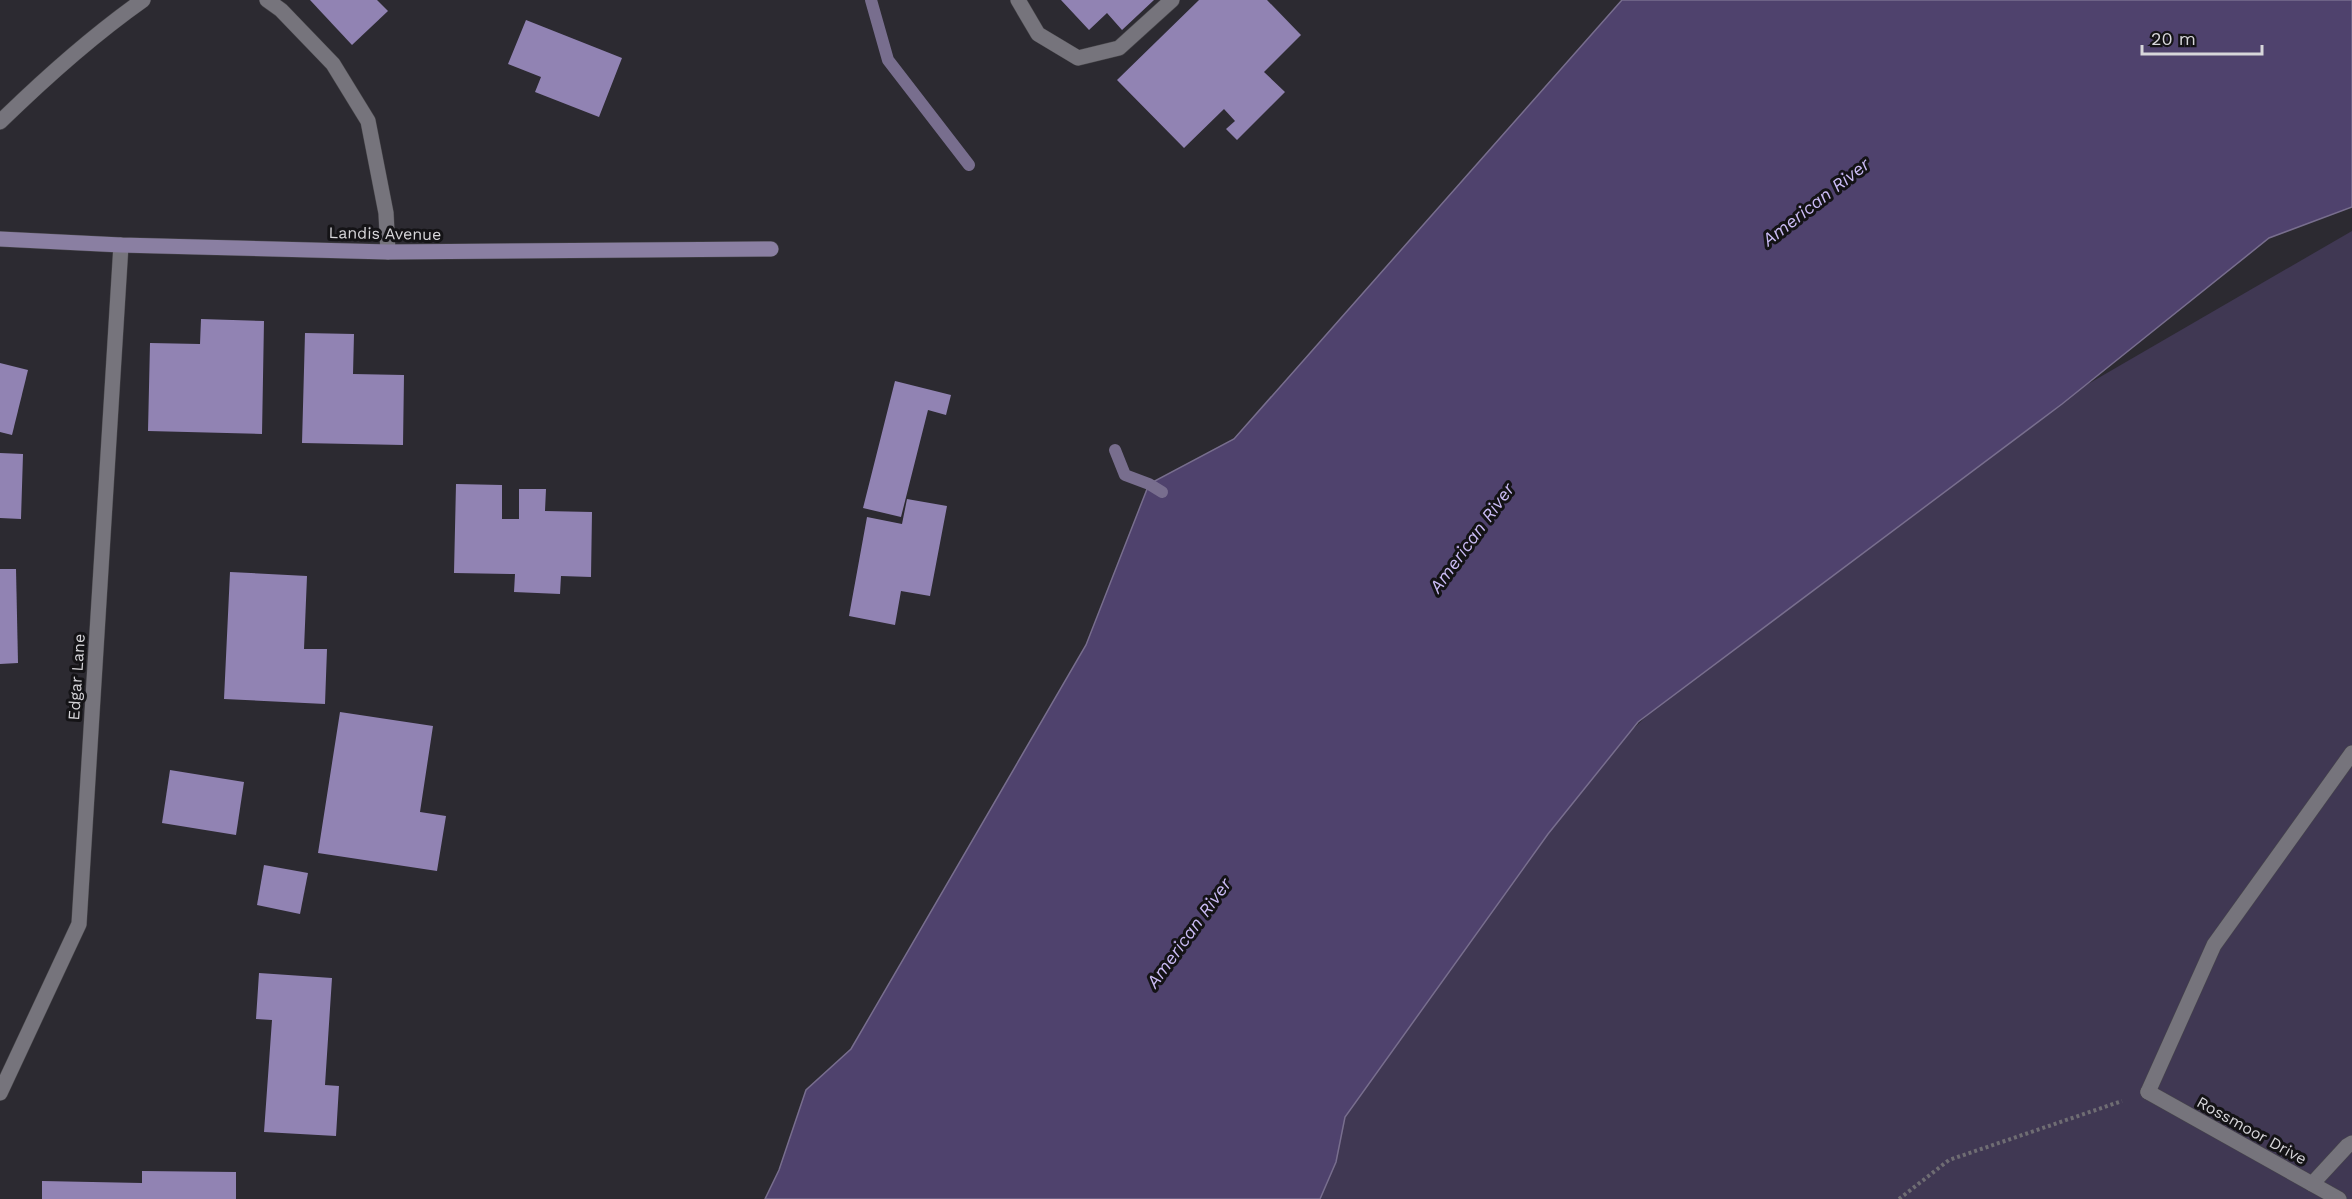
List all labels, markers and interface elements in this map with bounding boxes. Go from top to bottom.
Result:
scale bar [2142,18,2262,56]
text: 20 m [2151,28,2196,49]
water label: American River [1757,153,1874,251]
street label: Landis Avenue [328,223,441,244]
water label: American River [1424,478,1519,597]
street label: Edgar Lane [64,633,89,721]
water label: American River [1141,873,1236,992]
street label: Rossmoor Drive [2193,1092,2310,1168]

